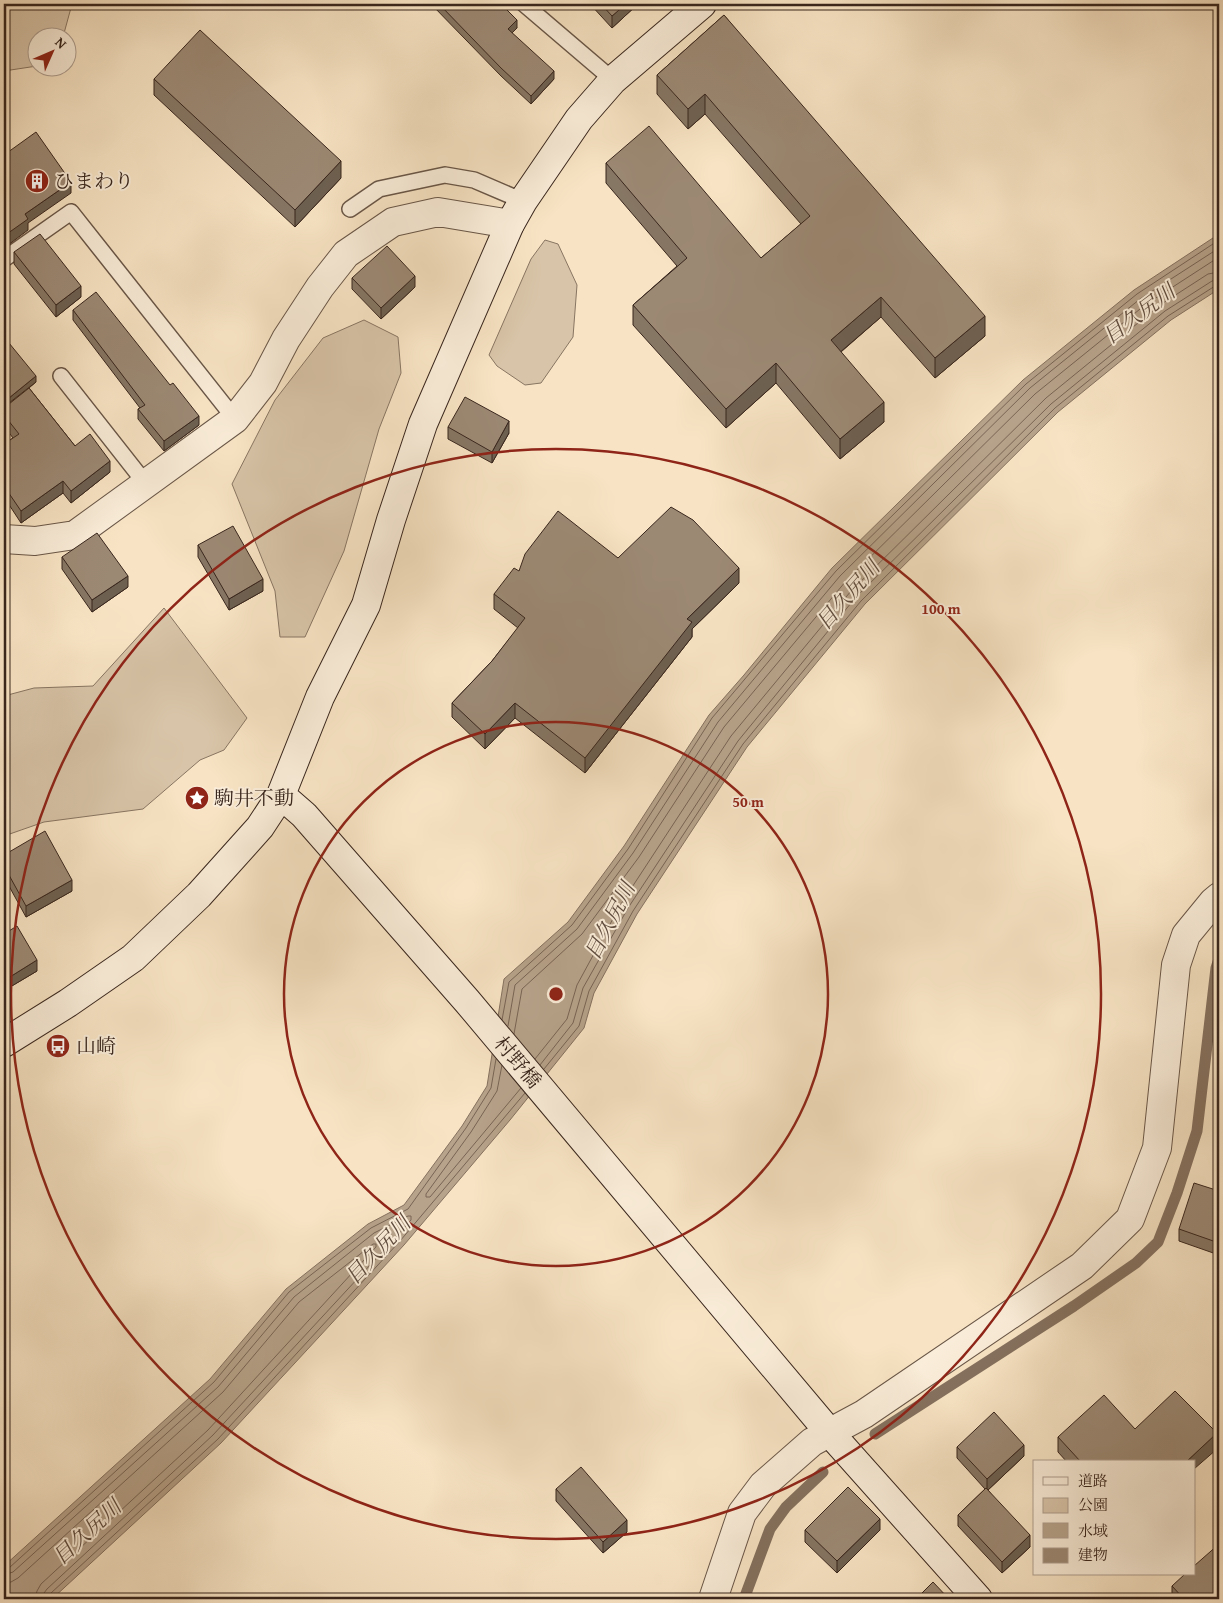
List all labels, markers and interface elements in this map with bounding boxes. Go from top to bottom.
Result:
north arrow [28,28,78,78]
text: N [51,32,72,54]
place label: ひまわり [54,166,134,195]
building icon: ひまわり [24,168,50,194]
water label: 目久尻川 [1096,275,1183,351]
water label: 目久尻川 [808,551,888,637]
text: 100 m [921,598,961,619]
place label: 駒井不動 [214,783,294,812]
place icon: 駒井不動 [184,785,210,811]
text: 50 m [732,791,764,812]
water label: 目久尻川 [577,875,643,965]
centre of rings [547,985,565,1003]
street label: 村野橋 [488,1029,549,1094]
place label: 山崎 [76,1031,116,1060]
bus stop icon: 山崎 [45,1033,71,1059]
water label: 目久尻川 [338,1207,419,1291]
legend [1033,1460,1196,1576]
text: 道路 [1078,1470,1108,1491]
water label: 目久尻川 [45,1490,129,1572]
text: 公園 [1078,1494,1108,1515]
text: 水域 [1078,1520,1108,1541]
text: 建物 [1078,1544,1108,1565]

